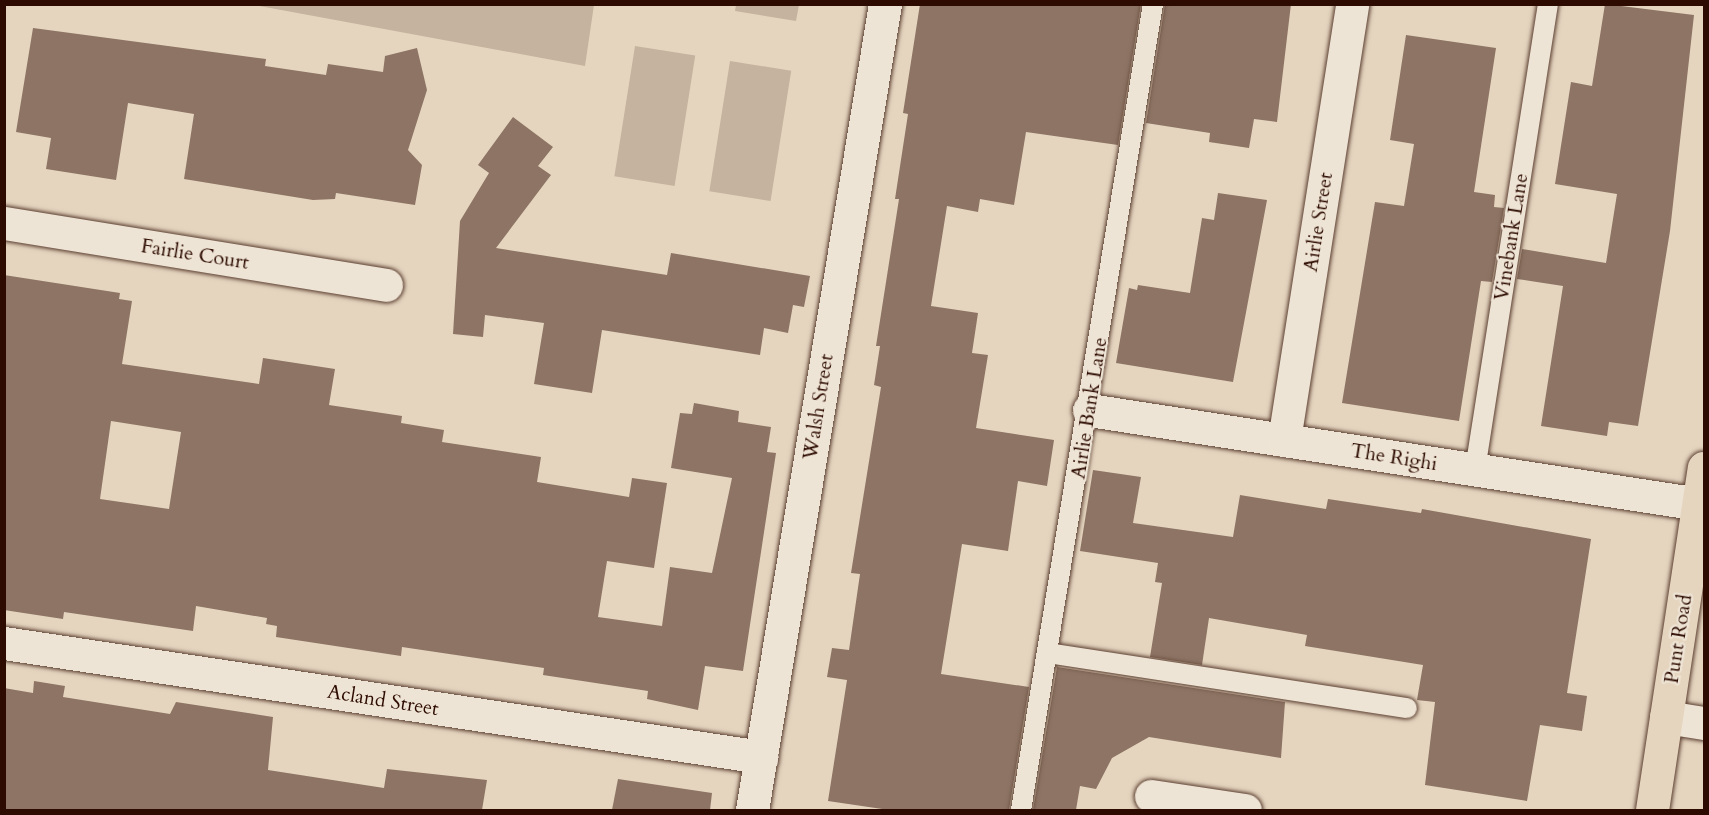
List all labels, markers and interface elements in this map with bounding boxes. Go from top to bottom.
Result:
street label: Airlie Street [1298,171,1338,273]
street label: Vinebank Lane [1489,172,1533,302]
street label: Fairlie Court [139,234,251,274]
street label: Airlie Bank Lane [1066,335,1112,481]
street label: Walsh Street [798,352,838,462]
street label: The Righi [1349,438,1439,476]
street label: Punt Road [1659,593,1697,685]
street label: Acland Street [326,679,440,721]

